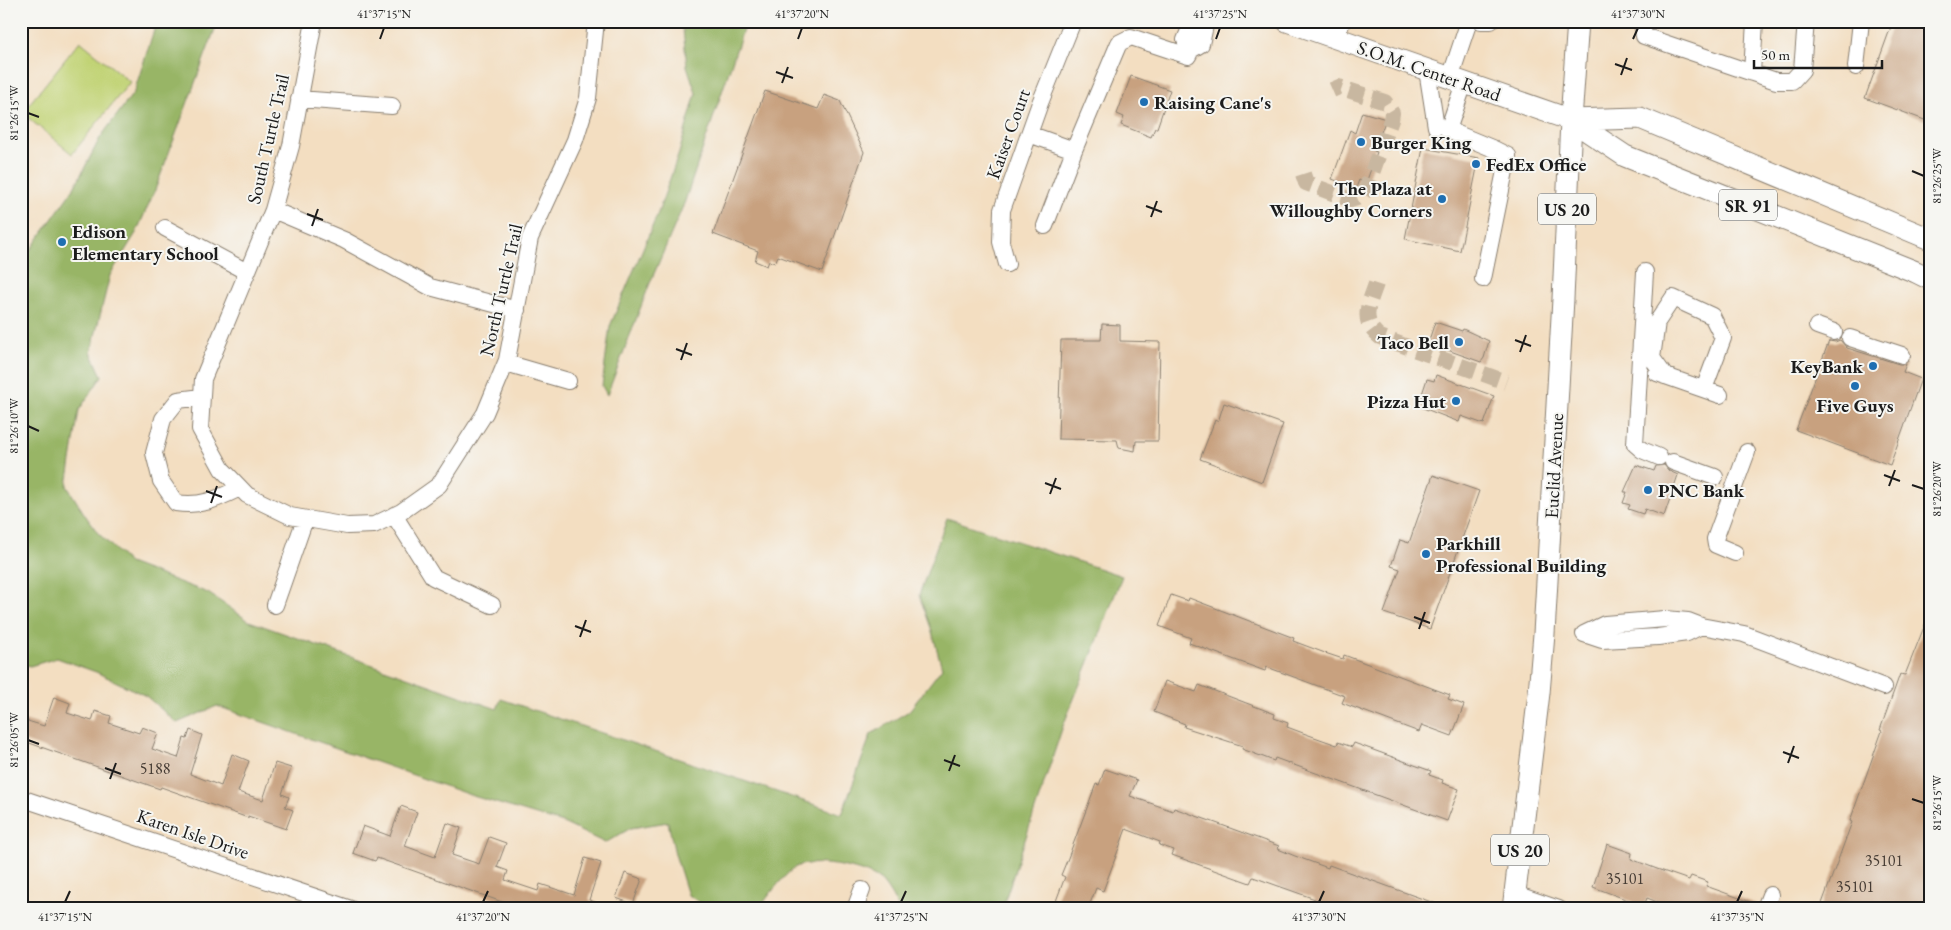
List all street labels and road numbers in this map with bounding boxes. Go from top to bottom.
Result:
street label: S.O.M. Center Road [1354,35,1505,107]
street label: South Turtle Trail [241,71,295,206]
street label: Kaiser Court [980,85,1036,182]
road number: SR 91 [1719,190,1777,220]
road number: US 20 [1538,193,1596,224]
street label: North Turtle Trail [474,221,528,359]
street label: Euclid Avenue [1539,413,1569,519]
street label: Karen Isle Drive [134,803,252,865]
road number: US 20 [1491,834,1549,866]

